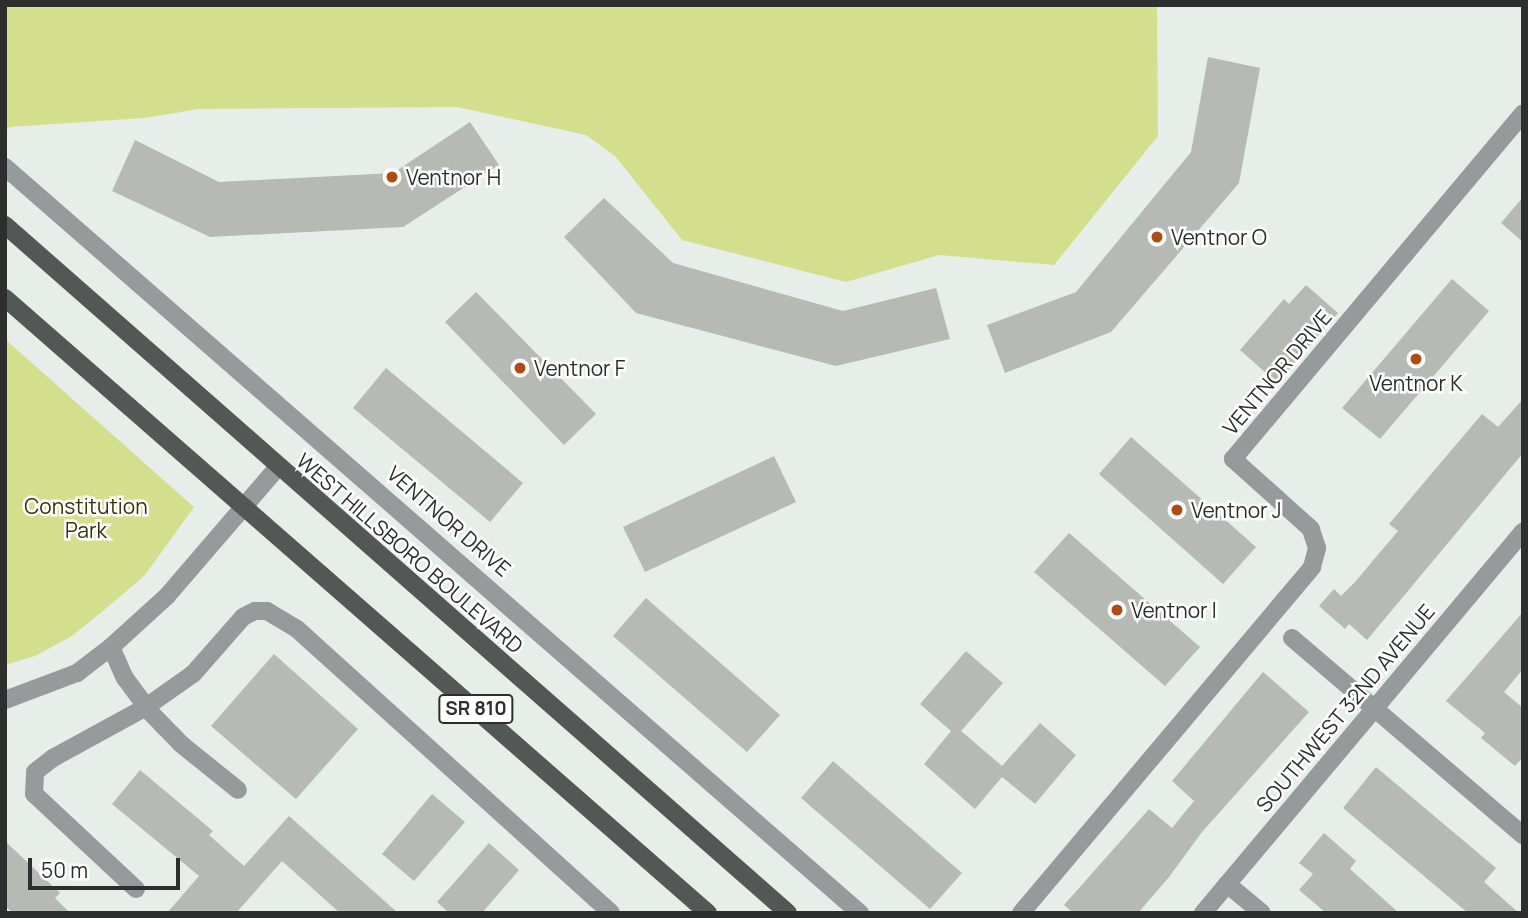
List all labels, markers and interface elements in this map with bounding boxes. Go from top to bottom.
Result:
place label: Ventnor H [406,164,501,190]
marker: Ventnor H [384,169,400,185]
place label: Ventnor O [1171,224,1267,250]
marker: Ventnor O [1149,229,1165,245]
street label: VENTNOR DRIVE [1217,304,1337,440]
marker: Ventnor K [1408,351,1424,367]
place label: Ventnor F [534,355,625,381]
marker: Ventnor F [512,360,528,376]
place label: Ventnor K [1369,370,1463,396]
street label: WEST HILLSBORO BOULEVARD [291,448,529,658]
street label: VENTNOR DRIVE [382,461,516,581]
park label: Constitution Park [24,493,148,543]
place label: Ventnor J [1191,497,1282,523]
marker: Ventnor J [1169,502,1185,518]
place label: Ventnor I [1131,597,1217,623]
street label: SOUTHWEST 32ND AVENUE [1250,599,1440,817]
marker: Ventnor I [1109,602,1125,618]
road number: SR 810 [438,694,514,724]
scale bar [32,844,184,888]
text: 50 m [41,856,88,884]

